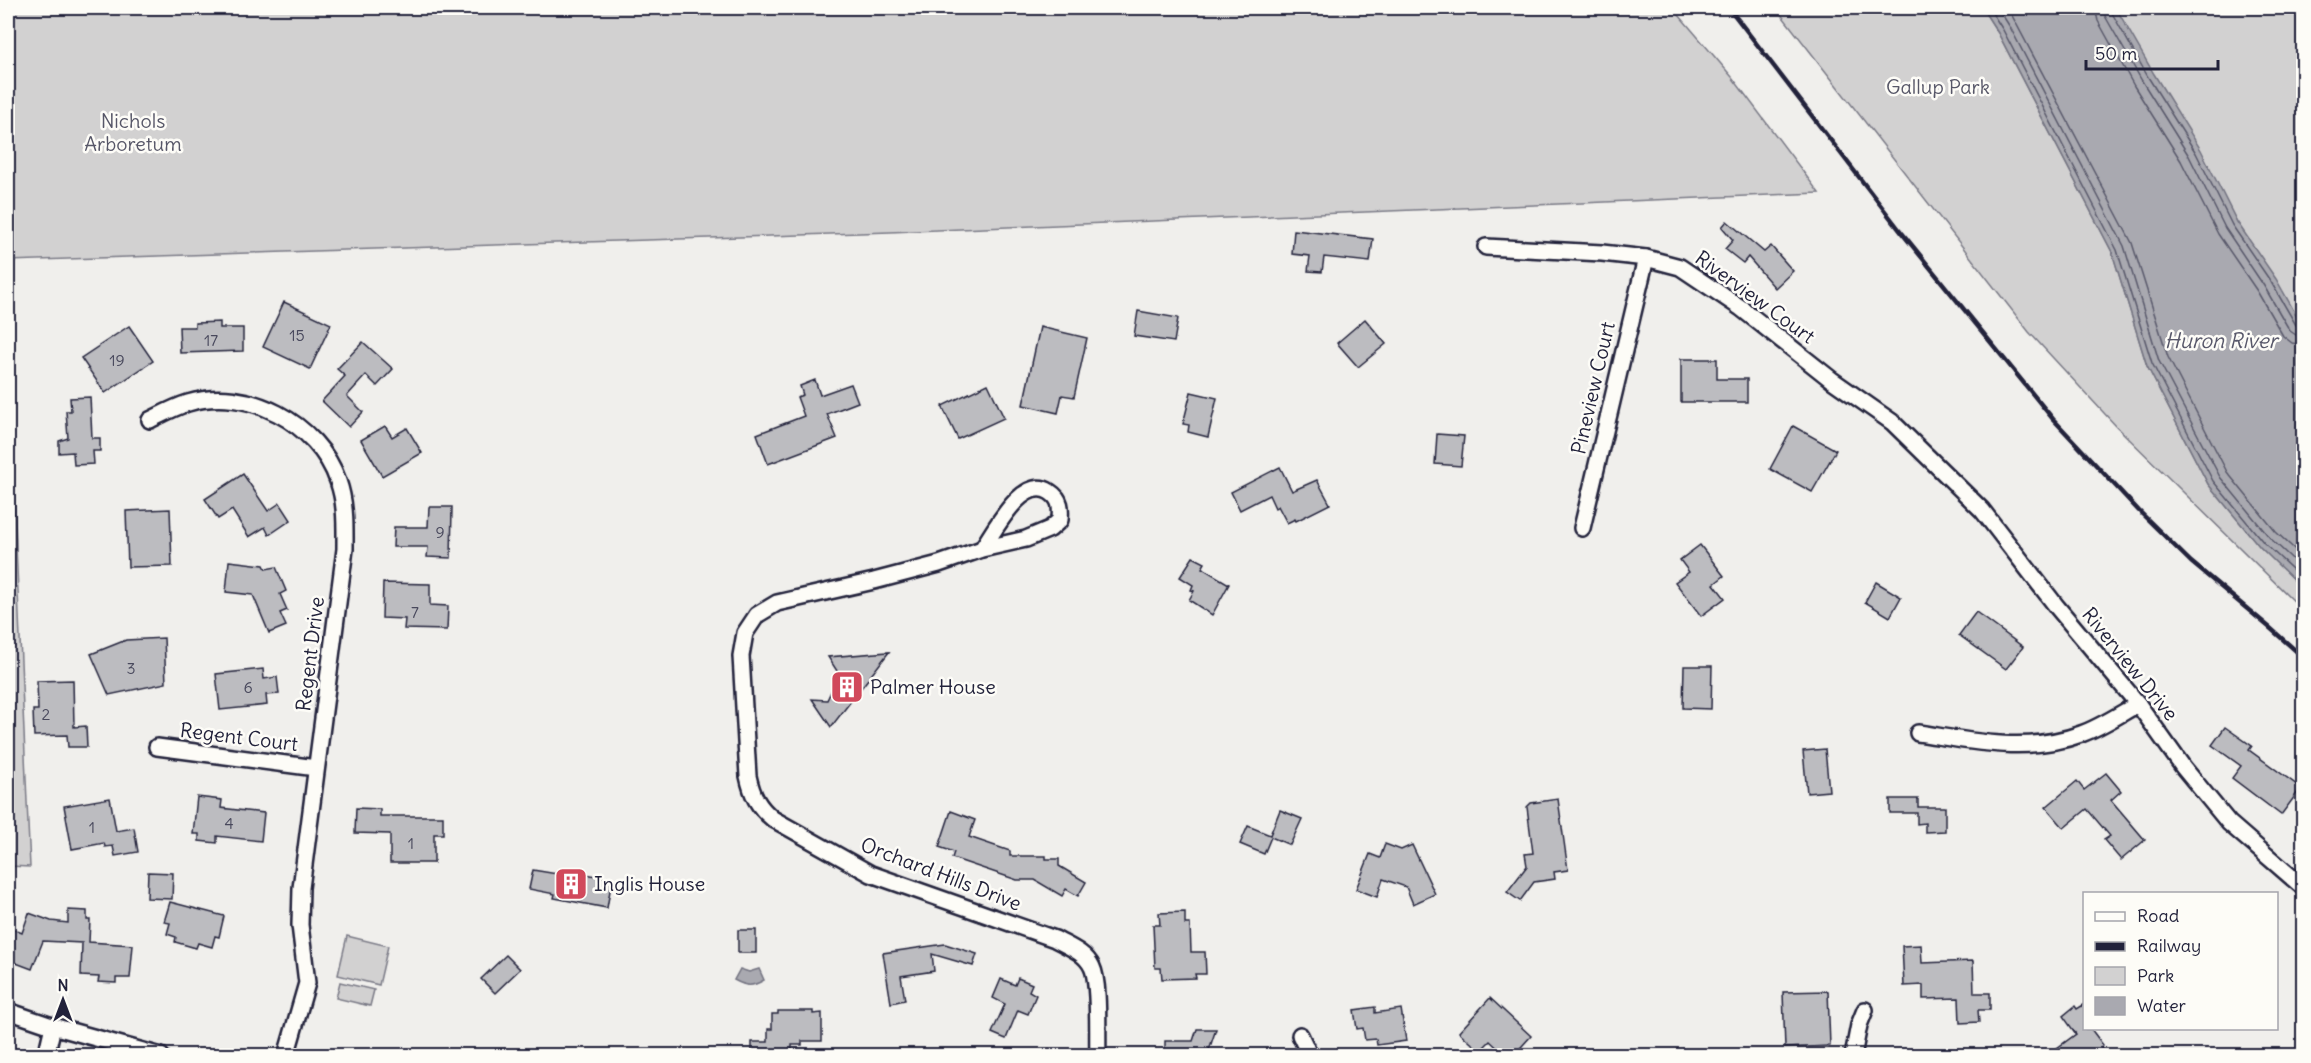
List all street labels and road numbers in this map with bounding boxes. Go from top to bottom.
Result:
street label: Riverview Court [1690,245,1820,349]
street label: Pineview Court [1565,319,1620,457]
street label: Regent Drive [290,595,329,713]
street label: Riverview Drive [2077,602,2184,725]
street label: Regent Court [179,717,300,756]
street label: Orchard Hills Drive [857,831,1025,916]

